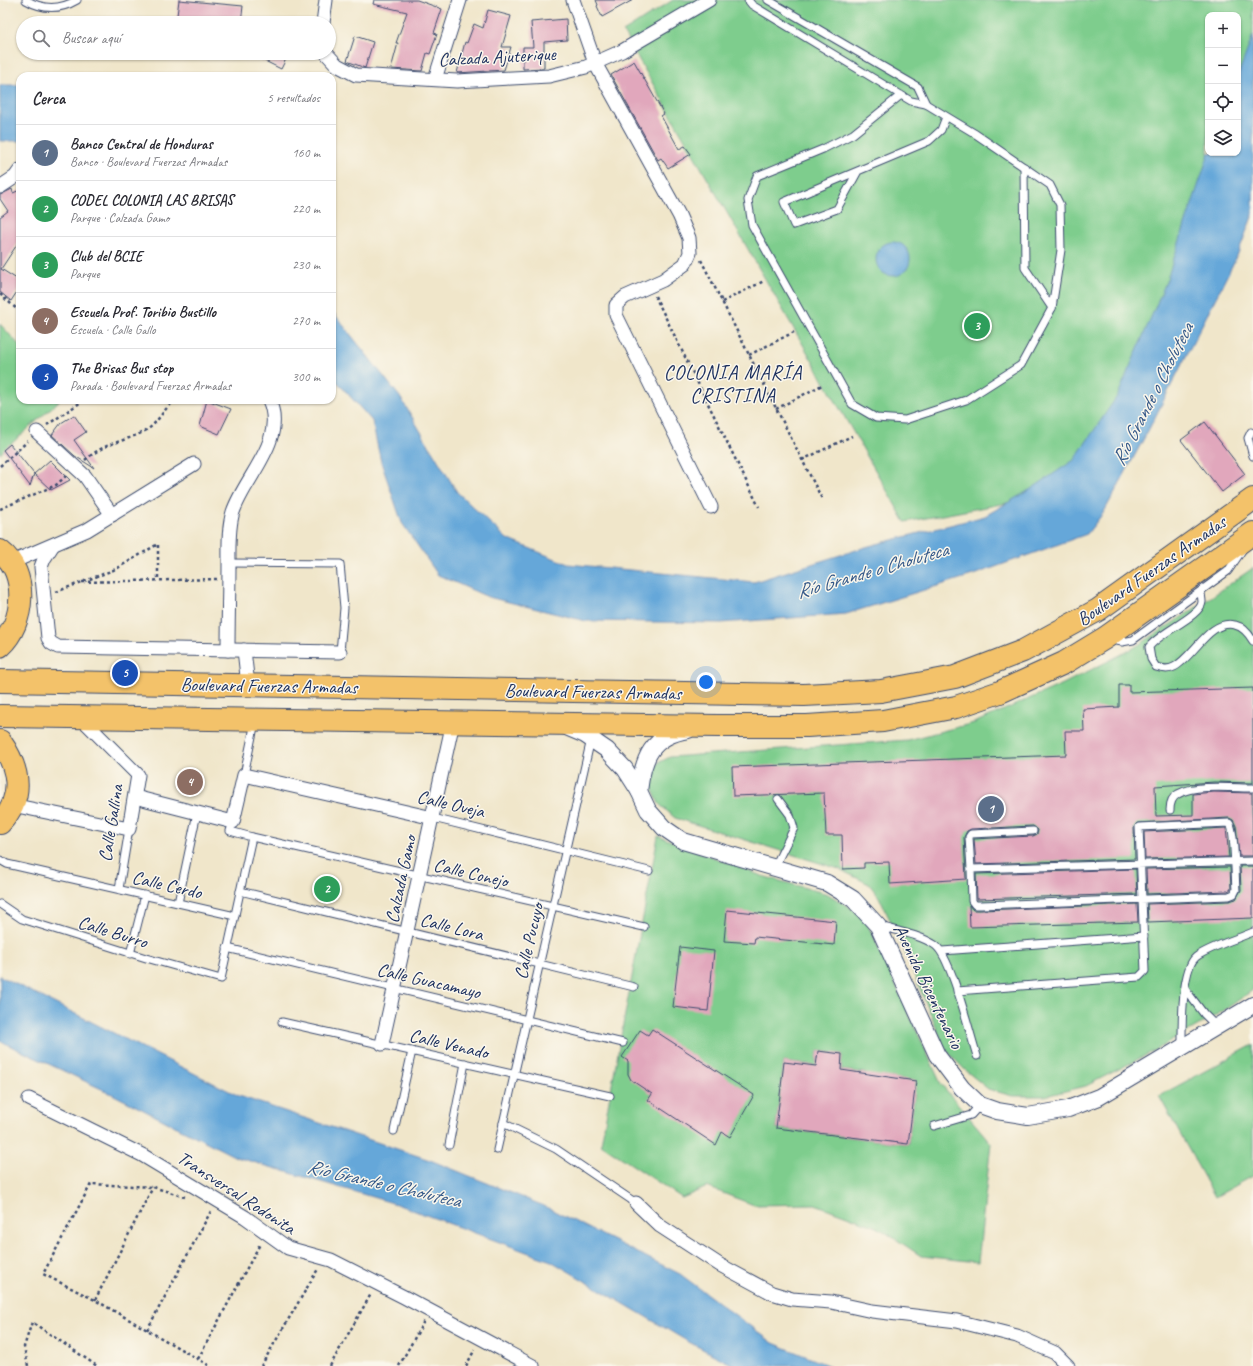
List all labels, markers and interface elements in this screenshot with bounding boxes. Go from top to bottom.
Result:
map controls [1205,12,1241,156]
button: + [1205,12,1241,48]
search box [16,16,336,60]
icon: search [30,27,52,49]
text: Buscar aquí [62,29,121,48]
street label: Calzada Ajuterique [438,42,558,72]
button: − [1205,48,1241,84]
button: locate [1205,84,1241,120]
text: Cerca [32,88,65,109]
text: 5 resultados [267,90,320,106]
button: layers [1205,120,1241,156]
text: Banco Central de Honduras [70,135,212,154]
text: 1 [42,145,48,161]
text: 160 m [292,145,320,161]
text: Banco · Boulevard Fuerzas Armadas [70,154,227,170]
text: CODEL COLONIA LAS BRISAS [70,191,234,210]
text: 2 [42,201,48,217]
text: 220 m [292,201,320,217]
text: Parque · Calzada Gamo [70,210,169,226]
text: Club del BCIE [70,247,142,266]
text: 3 [42,257,48,273]
text: 230 m [292,257,320,273]
text: Parque [70,266,100,282]
text: Escuela Prof. Toribio Bustillo [70,303,216,322]
pin: 3 [964,311,990,341]
text: 4 [42,313,48,329]
text: 270 m [292,313,320,329]
water label: Río Grande o Choluteca [1106,317,1200,470]
text: Escuela · Calle Gallo [70,322,156,338]
text: The Brisas Bus stop [70,359,173,378]
district label: COLONIA MARÍA CRISTINA [664,360,802,408]
text: 5 [42,369,48,385]
text: 300 m [292,369,320,385]
text: Parada · Boulevard Fuerzas Armadas [70,378,231,394]
street label: Boulevard Fuerzas Armadas [1072,509,1232,631]
water label: Río Grande o Choluteca [794,536,953,604]
pin: 5 [112,658,138,688]
street label: Boulevard Fuerzas Armadas [180,672,359,700]
your location [696,672,716,692]
street label: Boulevard Fuerzas Armadas [504,678,683,706]
pin: 4 [177,767,203,797]
street label: Calle Gallina [93,781,129,863]
street label: Calle Oveja [415,785,489,824]
pin: 1 [978,794,1004,824]
street label: Calzada Gamo [380,831,422,925]
street label: Calle Conejo [431,853,513,894]
street label: Calle Cerdo [130,865,205,905]
pin: 2 [314,874,340,904]
street label: Calle Pucuyo [509,899,550,982]
street label: Calle Lora [418,908,488,947]
street label: Calle Burro [75,910,152,954]
street label: Avenida Bicentenario [888,920,969,1054]
street label: Calle Guacamayo [375,957,484,1005]
street label: Calle Venado [407,1023,493,1065]
street label: Transversal Rodonita [173,1146,302,1241]
water label: Río Grande o Choluteca [305,1154,465,1214]

